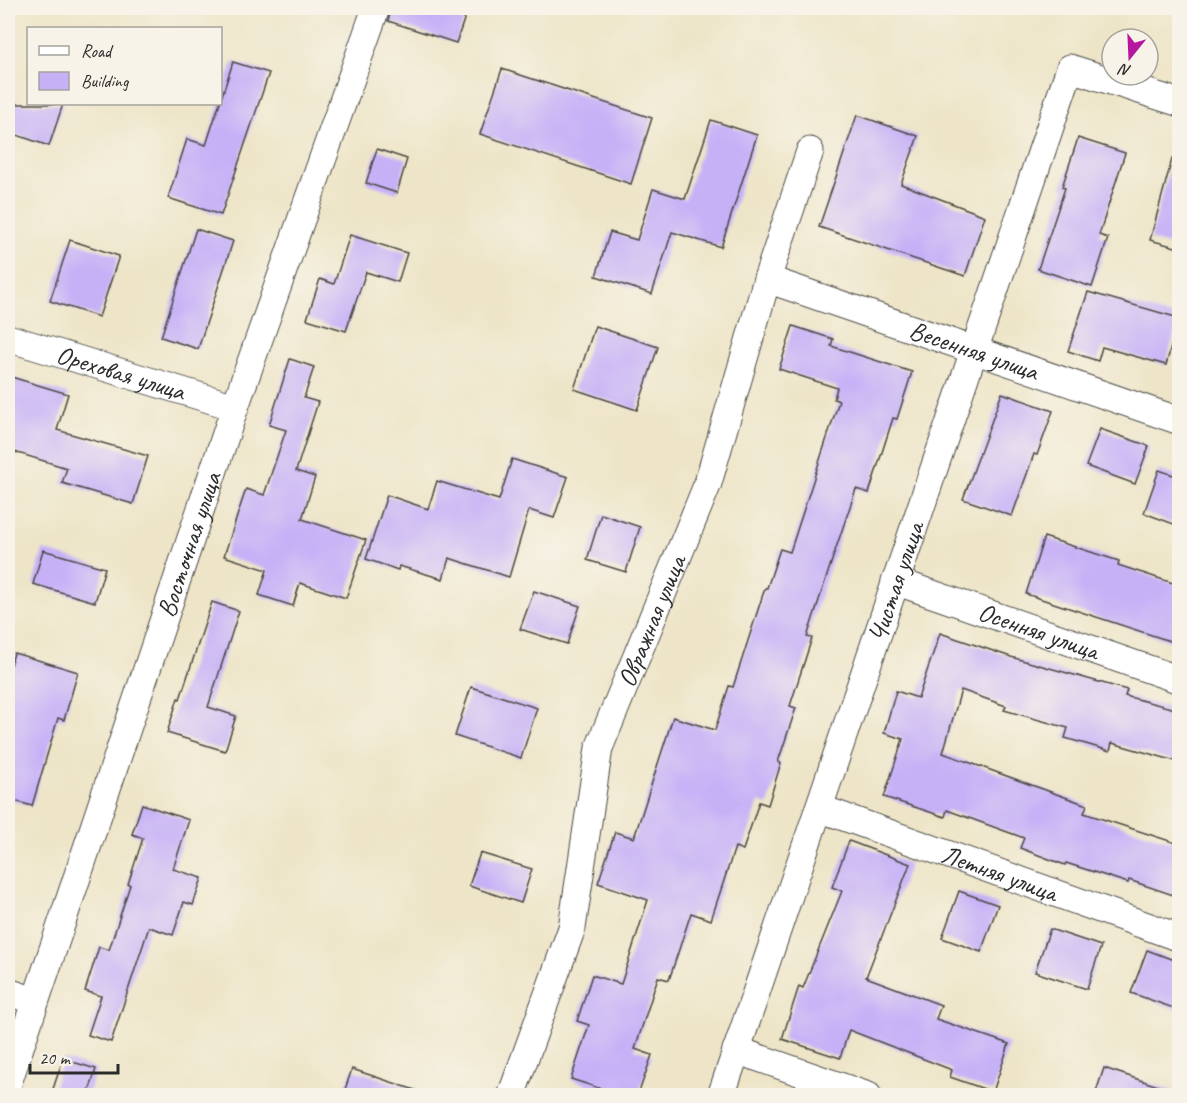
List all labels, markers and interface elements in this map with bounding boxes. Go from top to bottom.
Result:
legend [27,27,222,105]
north arrow [1100,27,1160,87]
text: Road [81,40,114,62]
text: N [1115,58,1133,81]
text: Building [81,70,130,92]
street label: Весенняя улица [905,313,1044,389]
street label: Ореховая улица [53,338,191,408]
street label: Восточная улица [150,467,229,621]
street label: Чистая улица [860,516,932,646]
street label: Овражная улица [610,549,694,692]
street label: Осенняя улица [974,595,1105,668]
street label: Летняя улица [937,838,1064,910]
scale bar [30,1037,118,1075]
text: 20 m [39,1047,72,1069]

